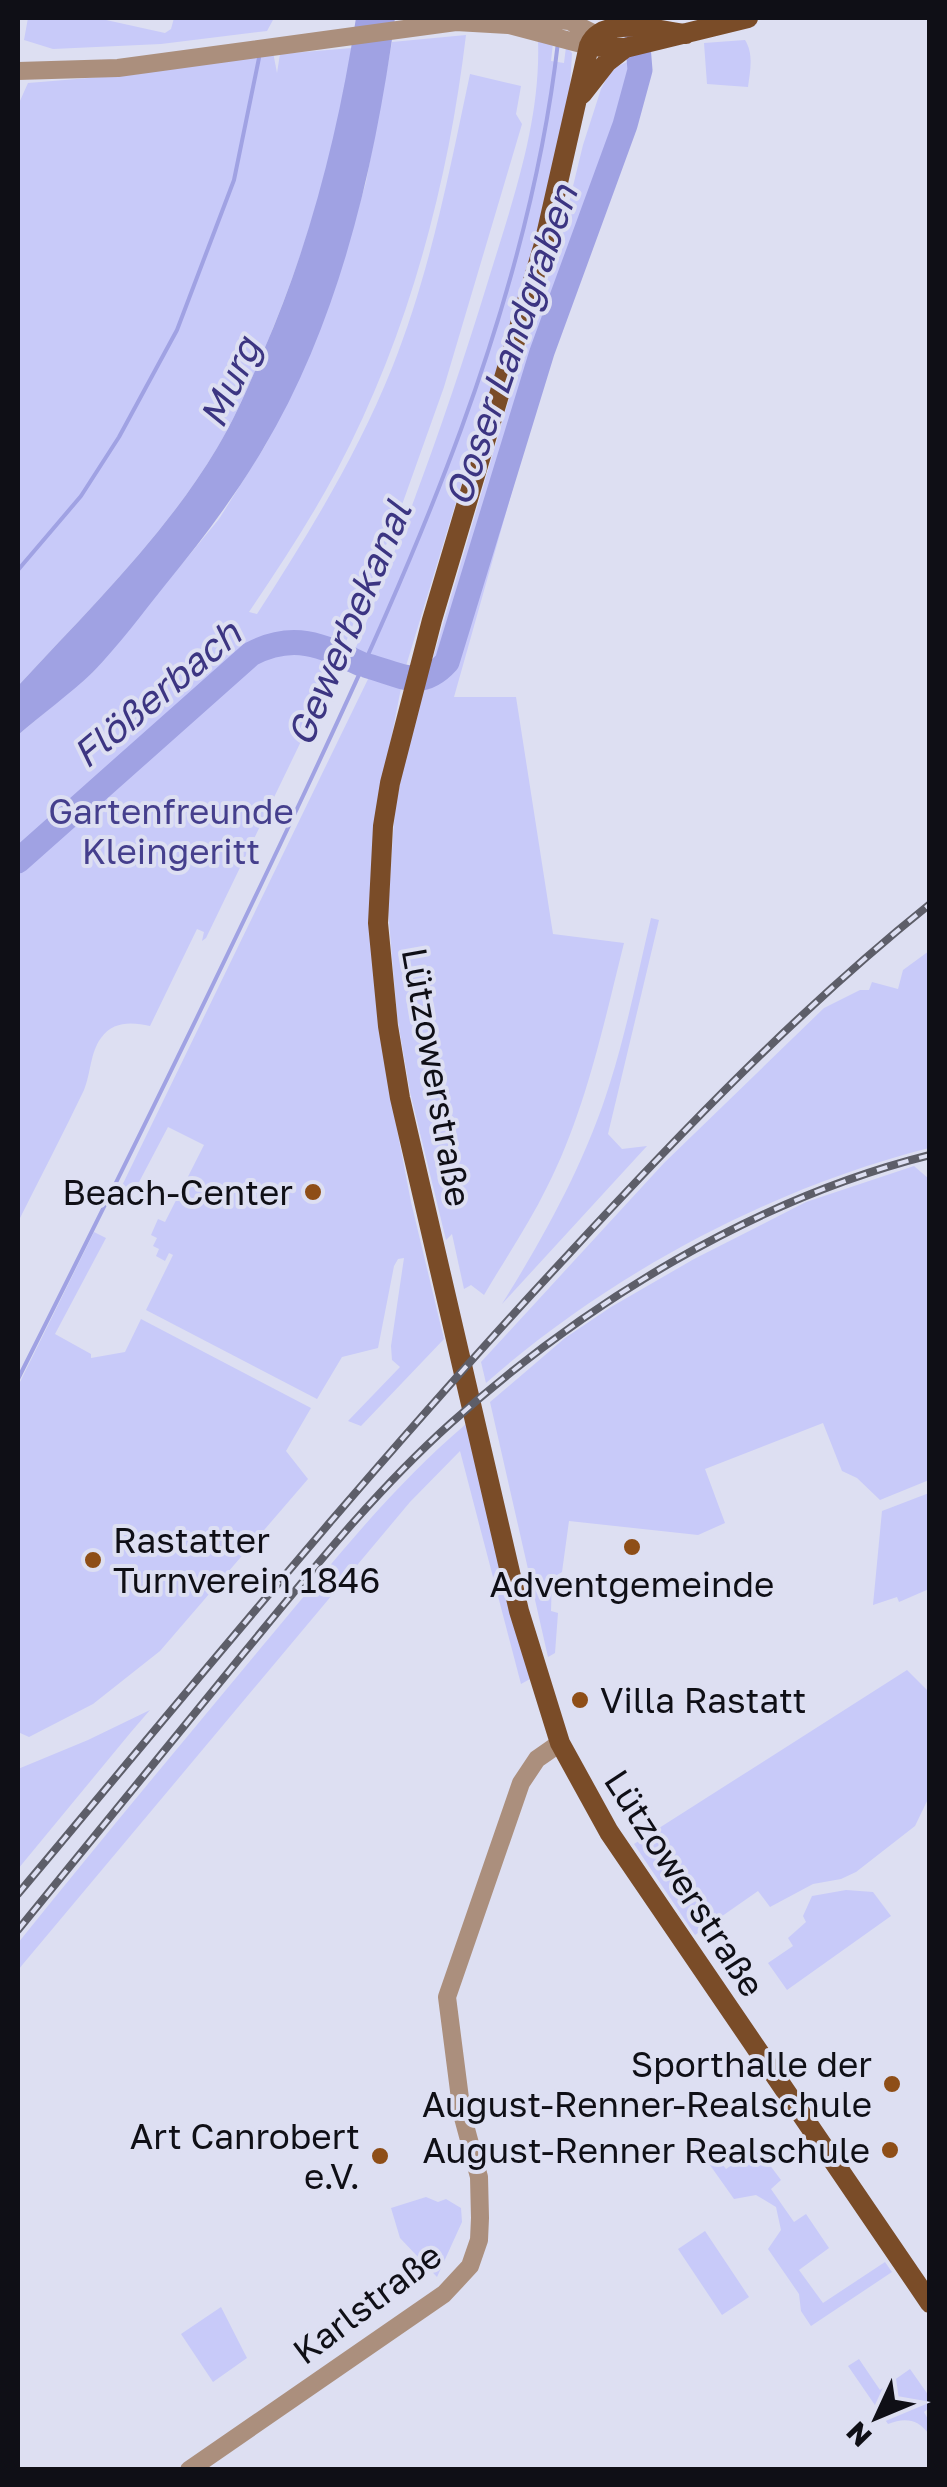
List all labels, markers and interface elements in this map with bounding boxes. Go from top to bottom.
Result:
water label: Ooser Landgraben [434,177,586,511]
water label: Murg [189,328,270,434]
water label: Gewerbekanal [276,493,420,752]
water label: Flößerbach [63,609,250,776]
park label: Gartenfreunde Kleingeritt [48,790,294,872]
street label: Lützowerstraße [394,944,480,1210]
place label: Beach-Center [62,1171,293,1213]
marker: Beach-Center [302,1181,324,1203]
place label: Rastatter Turnverein 1846 [113,1519,381,1601]
marker: Adventgemeinde [621,1536,643,1558]
marker: Rastatter Turnverein 1846 [82,1549,104,1571]
place label: Adventgemeinde [490,1563,774,1605]
place label: Villa Rastatt [600,1679,807,1721]
marker: Villa Rastatt [569,1689,591,1711]
street label: Lützowerstraße [596,1762,774,2004]
place label: Sporthalle der August-Renner-Realschule [422,2043,872,2125]
marker: Sporthalle der August-Renner-Realschule [881,2073,903,2095]
place label: Art Canrobert e.V. [130,2115,360,2197]
place label: August-Renner Realschule [423,2129,870,2171]
marker: August-Renner Realschule [879,2139,901,2161]
marker: Art Canrobert e.V. [369,2145,391,2167]
street label: Karlstraße [285,2234,449,2372]
north arrow [827,2367,927,2467]
text: N [839,2416,878,2454]

